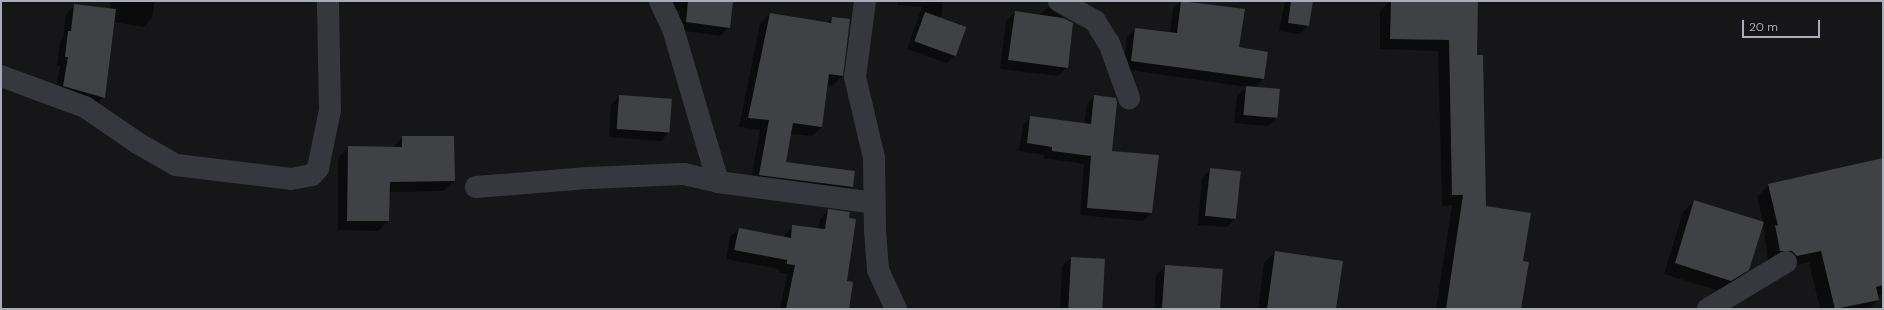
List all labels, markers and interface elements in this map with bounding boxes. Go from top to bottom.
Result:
scale bar [1744,12,1822,38]
text: 20 m [1749,19,1778,35]

